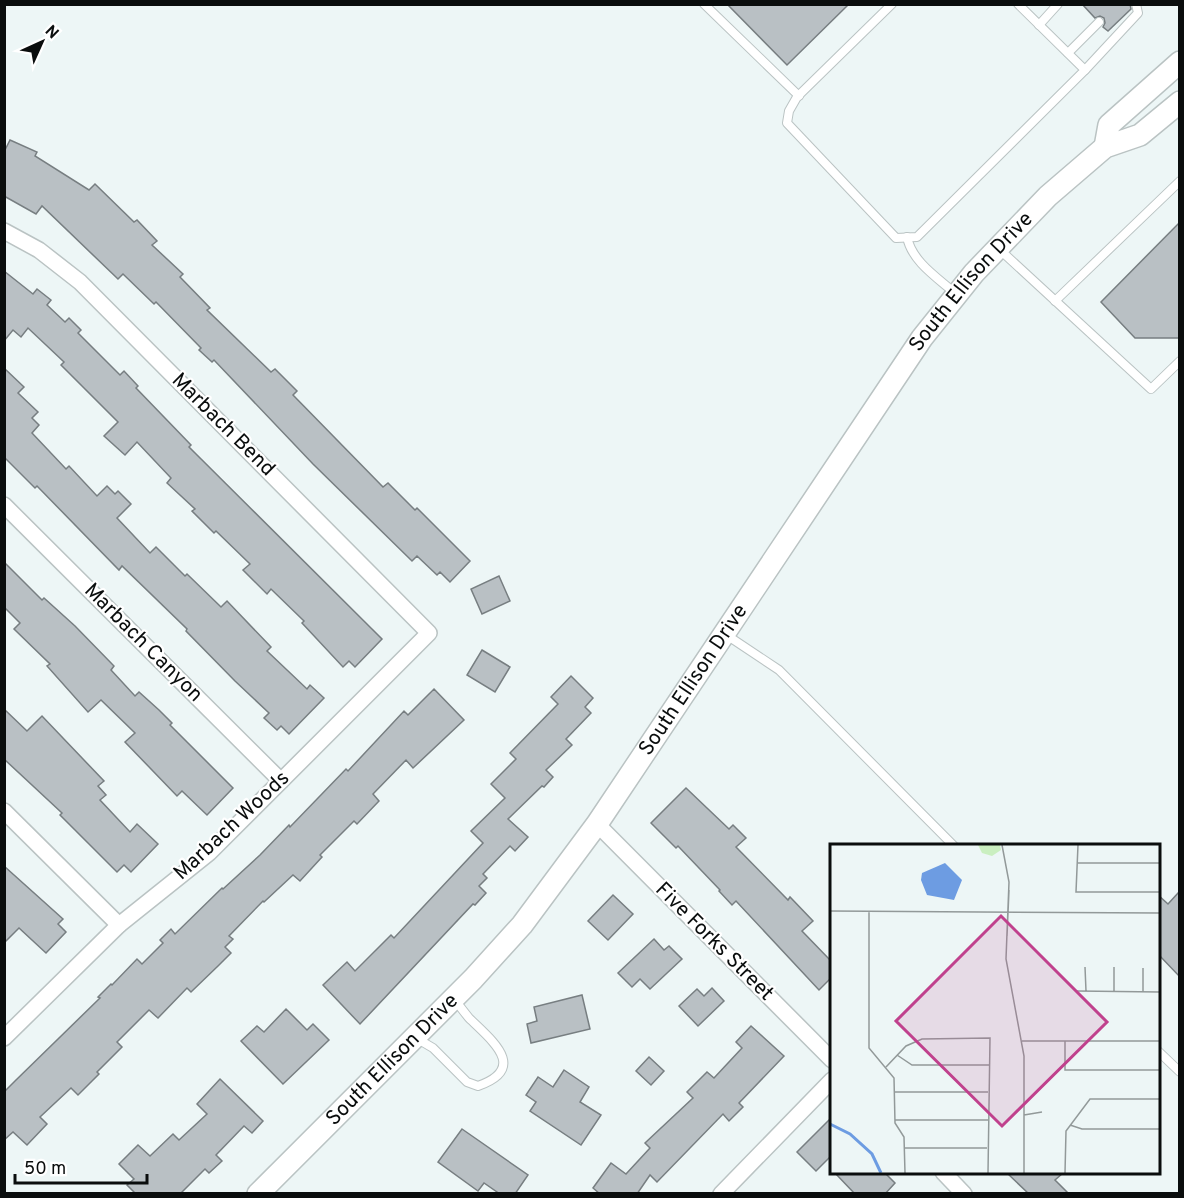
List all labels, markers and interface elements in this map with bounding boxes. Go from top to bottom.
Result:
north arrow [12,12,72,72]
text: N [40,22,62,44]
street label: South Ellison Drive [903,206,1039,357]
street label: Marbach Bend [165,367,281,483]
street label: Marbach Canyon [78,578,208,708]
street label: South Ellison Drive [633,599,754,761]
street label: Marbach Woods [168,765,296,887]
inset map [830,844,1160,1174]
street label: Five Forks Street [649,877,779,1007]
street label: South Ellison Drive [320,988,464,1132]
scale bar [15,1147,147,1185]
text: 50 m [24,1158,66,1181]

